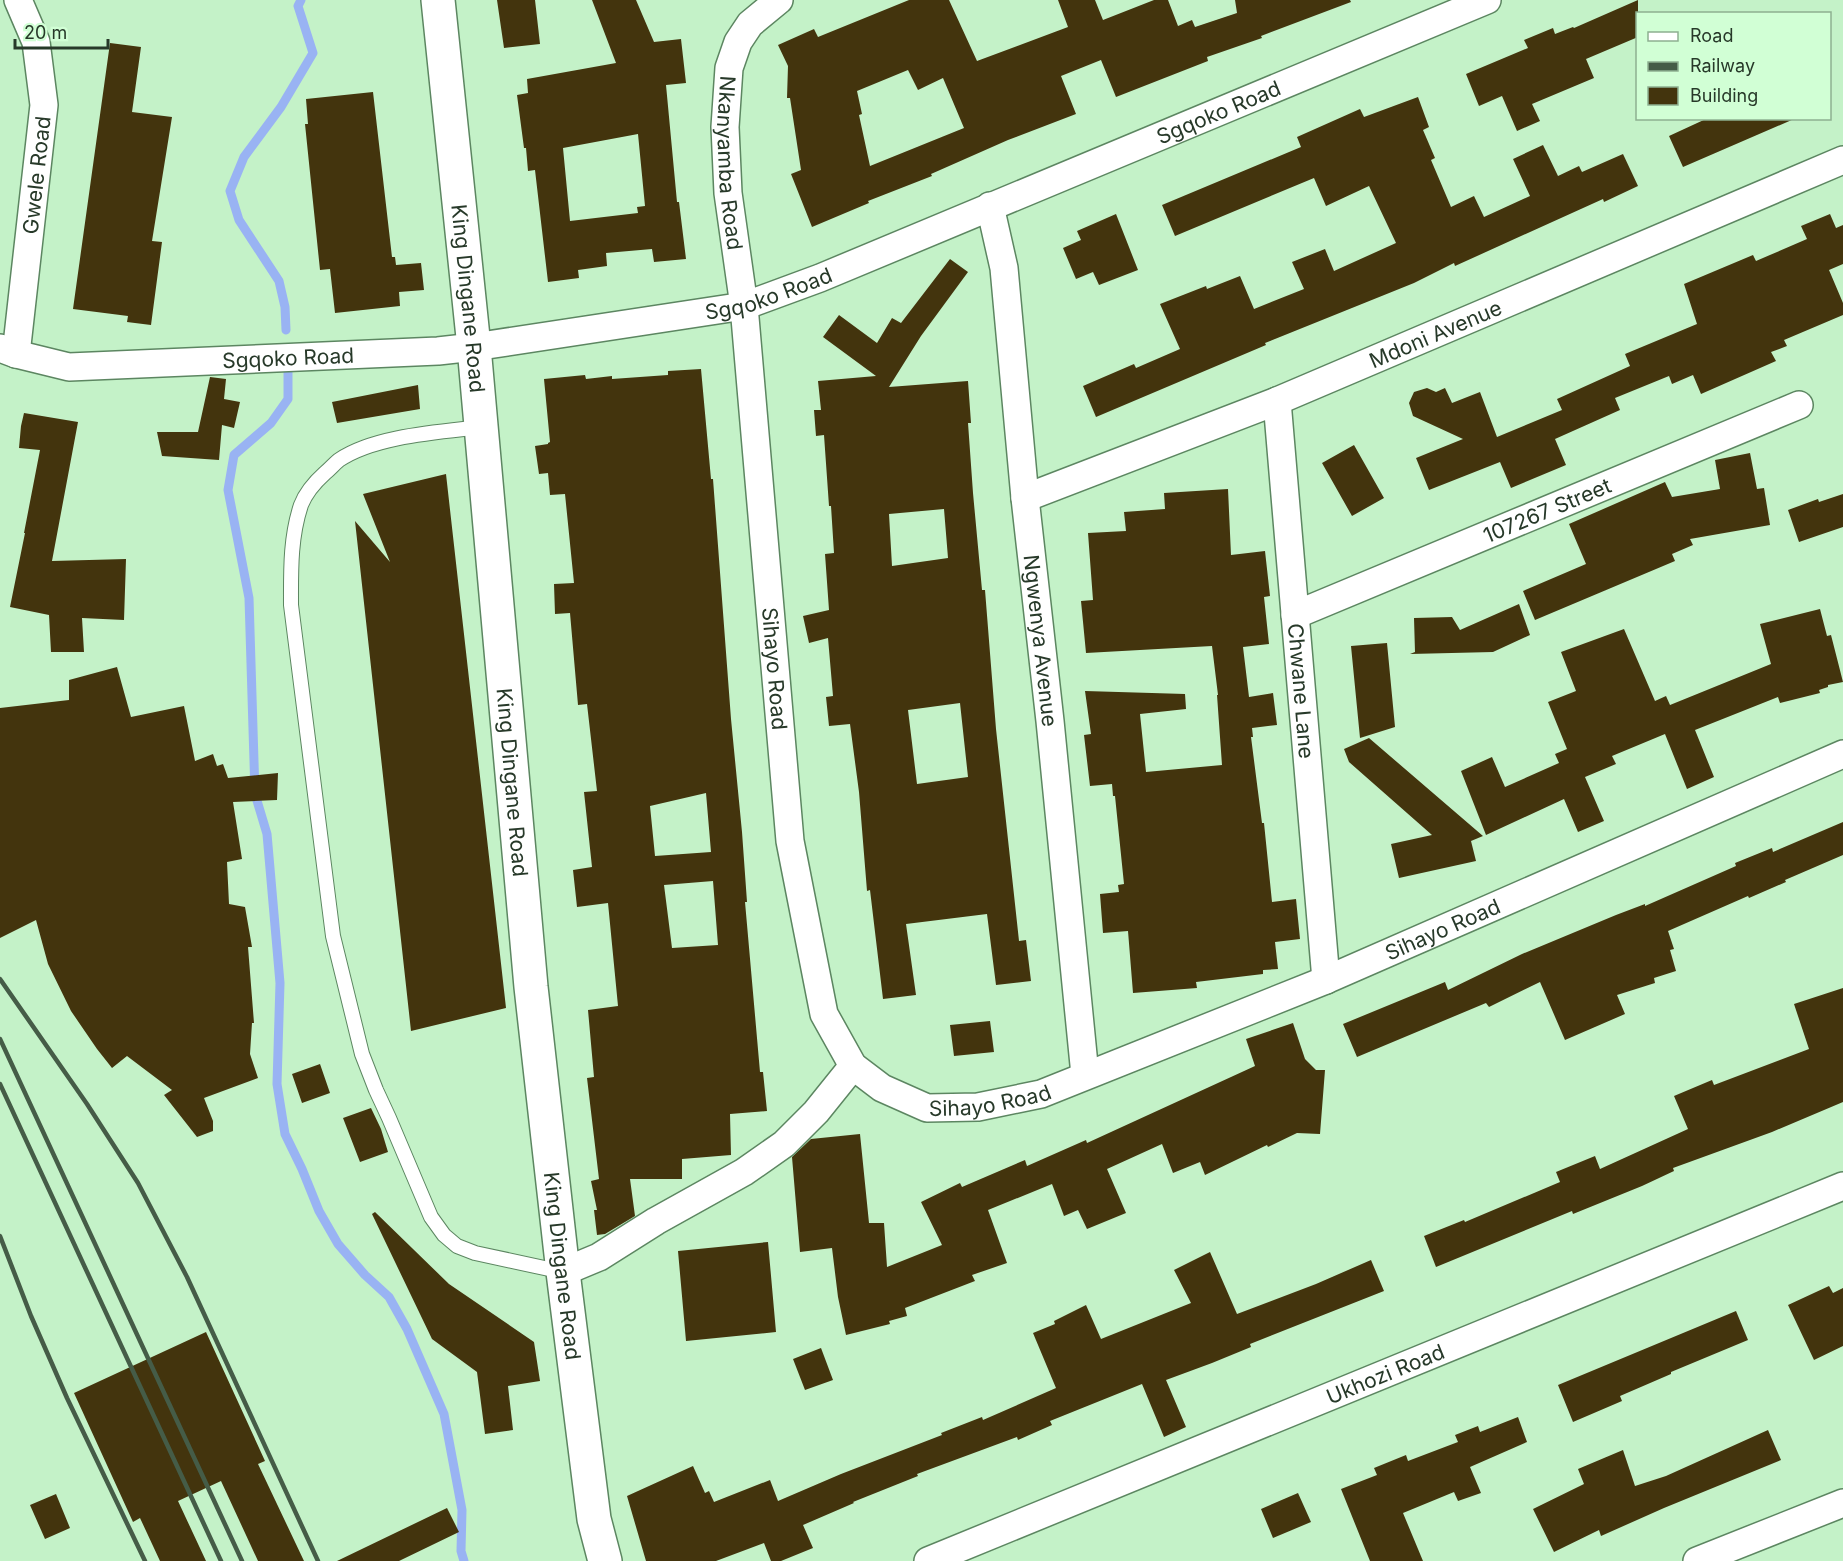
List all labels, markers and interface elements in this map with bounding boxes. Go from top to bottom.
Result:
scale bar [15,12,108,50]
legend [1636,12,1831,120]
text: 20 m [24,22,67,43]
text: Road [1690,25,1733,46]
text: Railway [1690,55,1755,76]
street label: Nkanyamba Road [713,75,748,252]
street label: Sgqoko Road [1153,75,1284,149]
text: Building [1690,85,1758,106]
street label: Gwele Road [17,115,55,235]
street label: King Dingane Road [447,203,491,394]
street label: Sgqoko Road [703,262,836,324]
street label: Mdoni Avenue [1365,294,1505,373]
street label: Sgqoko Road [222,342,355,373]
street label: 107267 Street [1479,472,1615,548]
street label: Ngwenya Avenue [1019,553,1063,728]
street label: Sihayo Road [757,606,793,731]
street label: Chwane Lane [1283,622,1320,760]
street label: King Dingane Road [492,687,534,878]
street label: Sihayo Road [1381,893,1504,965]
street label: Sihayo Road [929,1079,1055,1120]
street label: King Dingane Road [539,1170,586,1361]
street label: Ukhozi Road [1322,1338,1448,1409]

